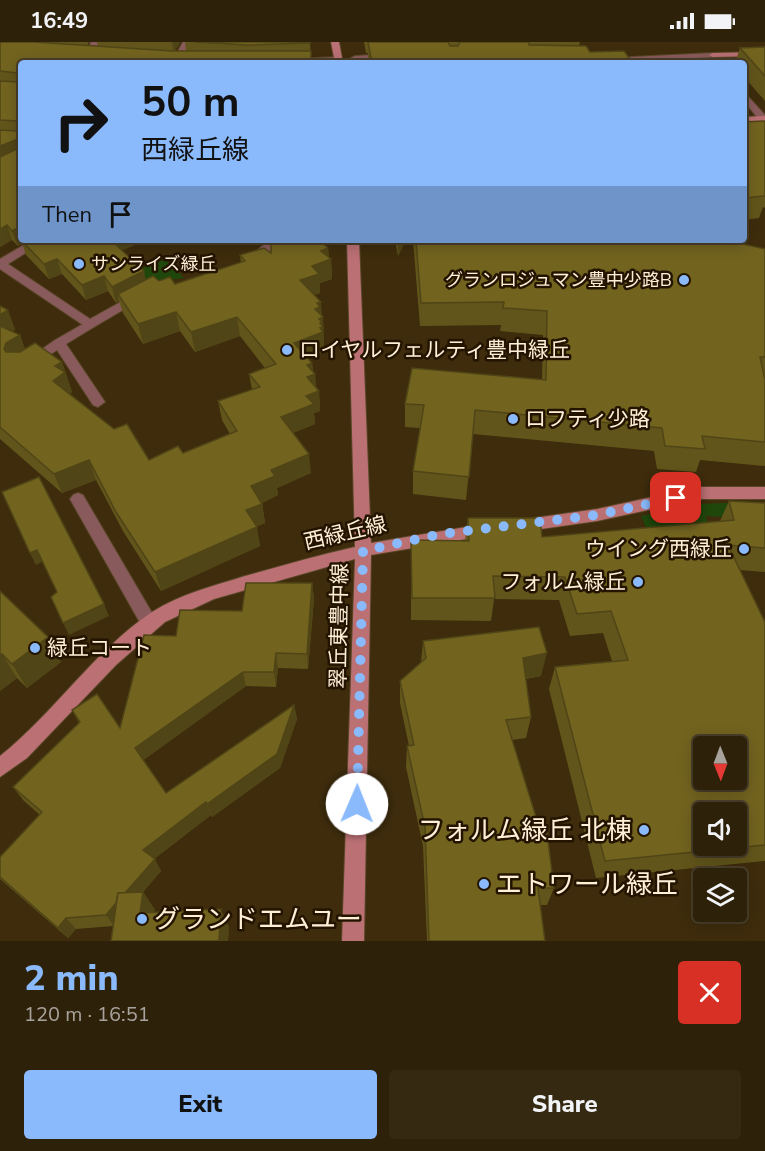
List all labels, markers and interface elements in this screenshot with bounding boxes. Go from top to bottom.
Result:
text: 16:49 [30,6,88,36]
text: 50 m [141,74,240,131]
icon: right [42,84,120,162]
text: 西緑丘線 [141,132,249,169]
icon: arrive [104,198,137,231]
text: Then [42,200,92,230]
place label: サンライズ緑丘 [91,252,216,276]
marker: サンライズ緑丘 [72,257,86,271]
place label: グランロジュマン豊中少路B [445,268,672,292]
marker: グランロジュマン豊中少路B [677,273,691,287]
place label: ロイヤルフェルティ豊中緑丘 [299,336,570,364]
marker: ロイヤルフェルティ豊中緑丘 [280,343,294,357]
place label: ロフティ少路 [525,405,650,433]
marker: ロフティ少路 [506,412,520,426]
pin [650,472,701,523]
icon: arrive [659,481,692,514]
street label: 西緑丘線 [301,510,389,556]
place label: ウイング西緑丘 [585,535,732,563]
marker: ウイング西緑丘 [737,542,751,556]
street label: 翠丘東豊中線 [324,563,354,689]
place label: フォルム緑丘 [500,568,626,596]
marker: フォルム緑丘 [631,575,645,589]
place label: 緑丘コート [47,634,152,662]
marker: 緑丘コート [28,641,42,655]
north arrow [693,736,747,790]
map controls [693,736,747,922]
position arrow [325,772,389,836]
button: sound [693,802,747,856]
place label: フォルム緑丘 北棟 [418,813,632,848]
marker: フォルム緑丘 北棟 [637,823,651,837]
place label: エトワール緑丘 [496,867,678,902]
button: layers [693,868,747,922]
marker: エトワール緑丘 [477,877,491,891]
place label: グランドエムユー [154,902,362,937]
marker: グランドエムユー [135,912,149,926]
text: 2 min [24,954,119,1003]
button: close [678,961,741,1024]
text: 120 m · 16:51 [24,1001,150,1028]
button: Exit [24,1070,377,1139]
button: Share [389,1070,741,1139]

